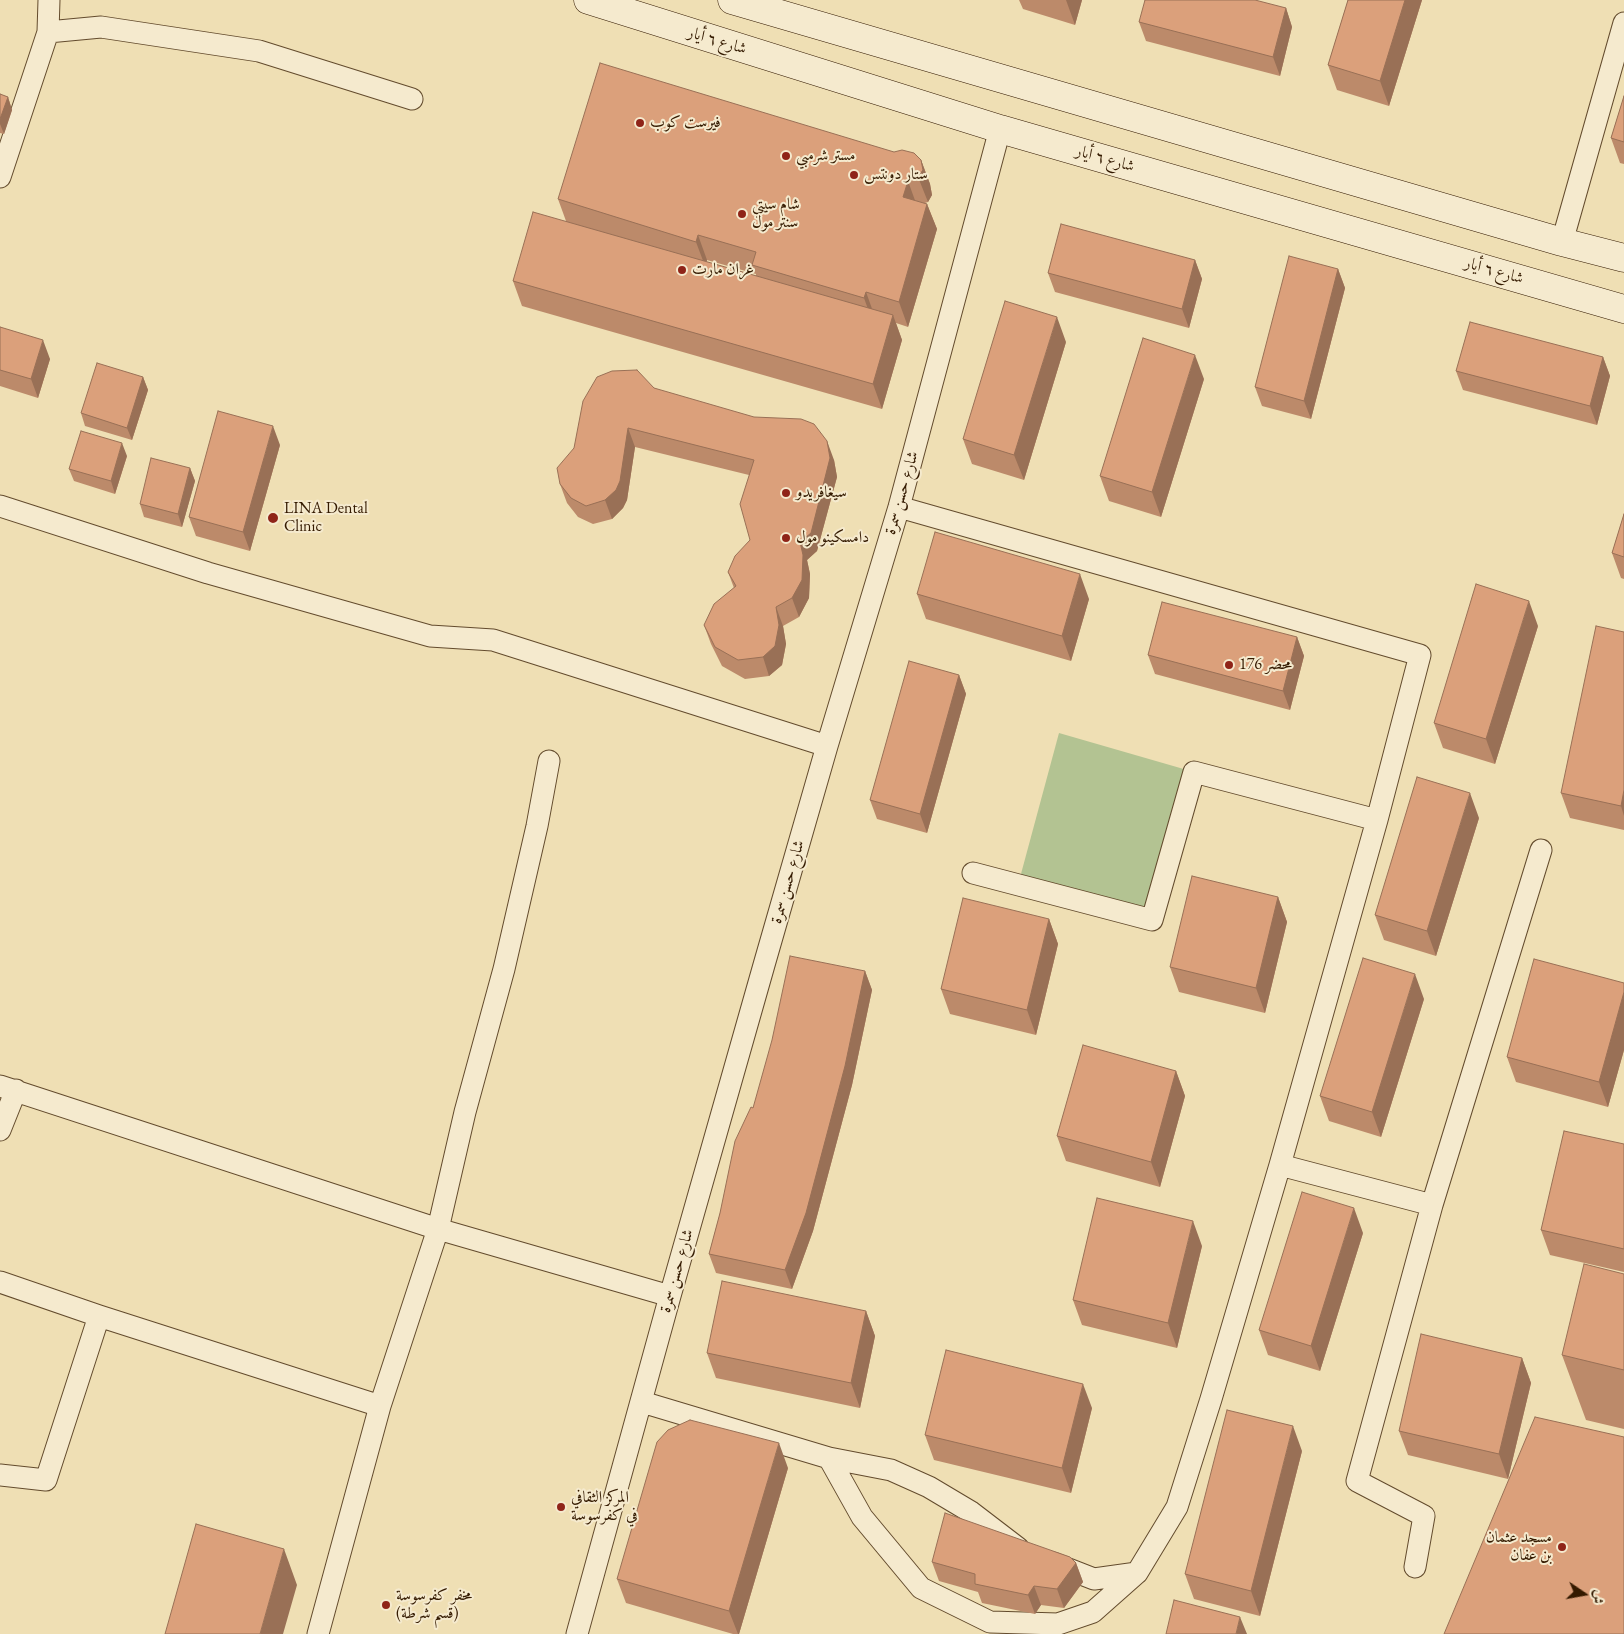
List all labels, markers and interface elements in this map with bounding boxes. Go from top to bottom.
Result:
street label: شارع ٦ أيار [685,23,749,59]
place label: فيرست كوب [650,113,721,133]
marker: فيرست كوب [634,117,646,129]
street label: شارع ٦ أيار [1073,141,1137,177]
place label: مستر شرمبي [796,146,856,166]
marker: مستر شرمبي [780,150,792,162]
place label: ستار دونتس [864,165,928,185]
marker: ستار دونتس [848,169,860,181]
place label: شام سيتي سنتر مول [752,195,800,233]
marker: شام سيتي سنتر مول [736,208,748,220]
street label: شارع ٦ أيار [1462,253,1526,289]
place label: غران مارت [692,260,754,280]
marker: غران مارت [676,264,688,276]
street label: شارع حسن سمرة [881,449,923,537]
place label: سيغافريدو [796,483,847,503]
marker: سيغافريدو [780,487,792,499]
place label: LINA Dental Clinic [284,499,368,537]
marker: LINA Dental Clinic [266,511,280,525]
place label: دامسكينو مول [796,528,869,548]
marker: دامسكينو مول [780,532,792,544]
place label: محضر 176 [1239,655,1292,675]
marker: محضر 176 [1223,659,1235,671]
street label: شارع حسن سمرة [767,838,809,926]
street label: شارع حسن سمرة [656,1227,698,1315]
place label: المركز الثقافي في كفرسوسة [571,1488,637,1526]
marker: المركز الثقافي في كفرسوسة [555,1501,567,1513]
place label: مسجد عثمان بن عفان [1486,1528,1552,1566]
marker: مسجد عثمان بن عفان [1556,1541,1568,1553]
north arrow [1559,1569,1609,1619]
place label: مخفر كفرسوسة (قسم شرطة) [396,1586,472,1624]
text: ش [1588,1588,1609,1606]
marker: مخفر كفرسوسة (قسم شرطة) [380,1599,392,1611]

